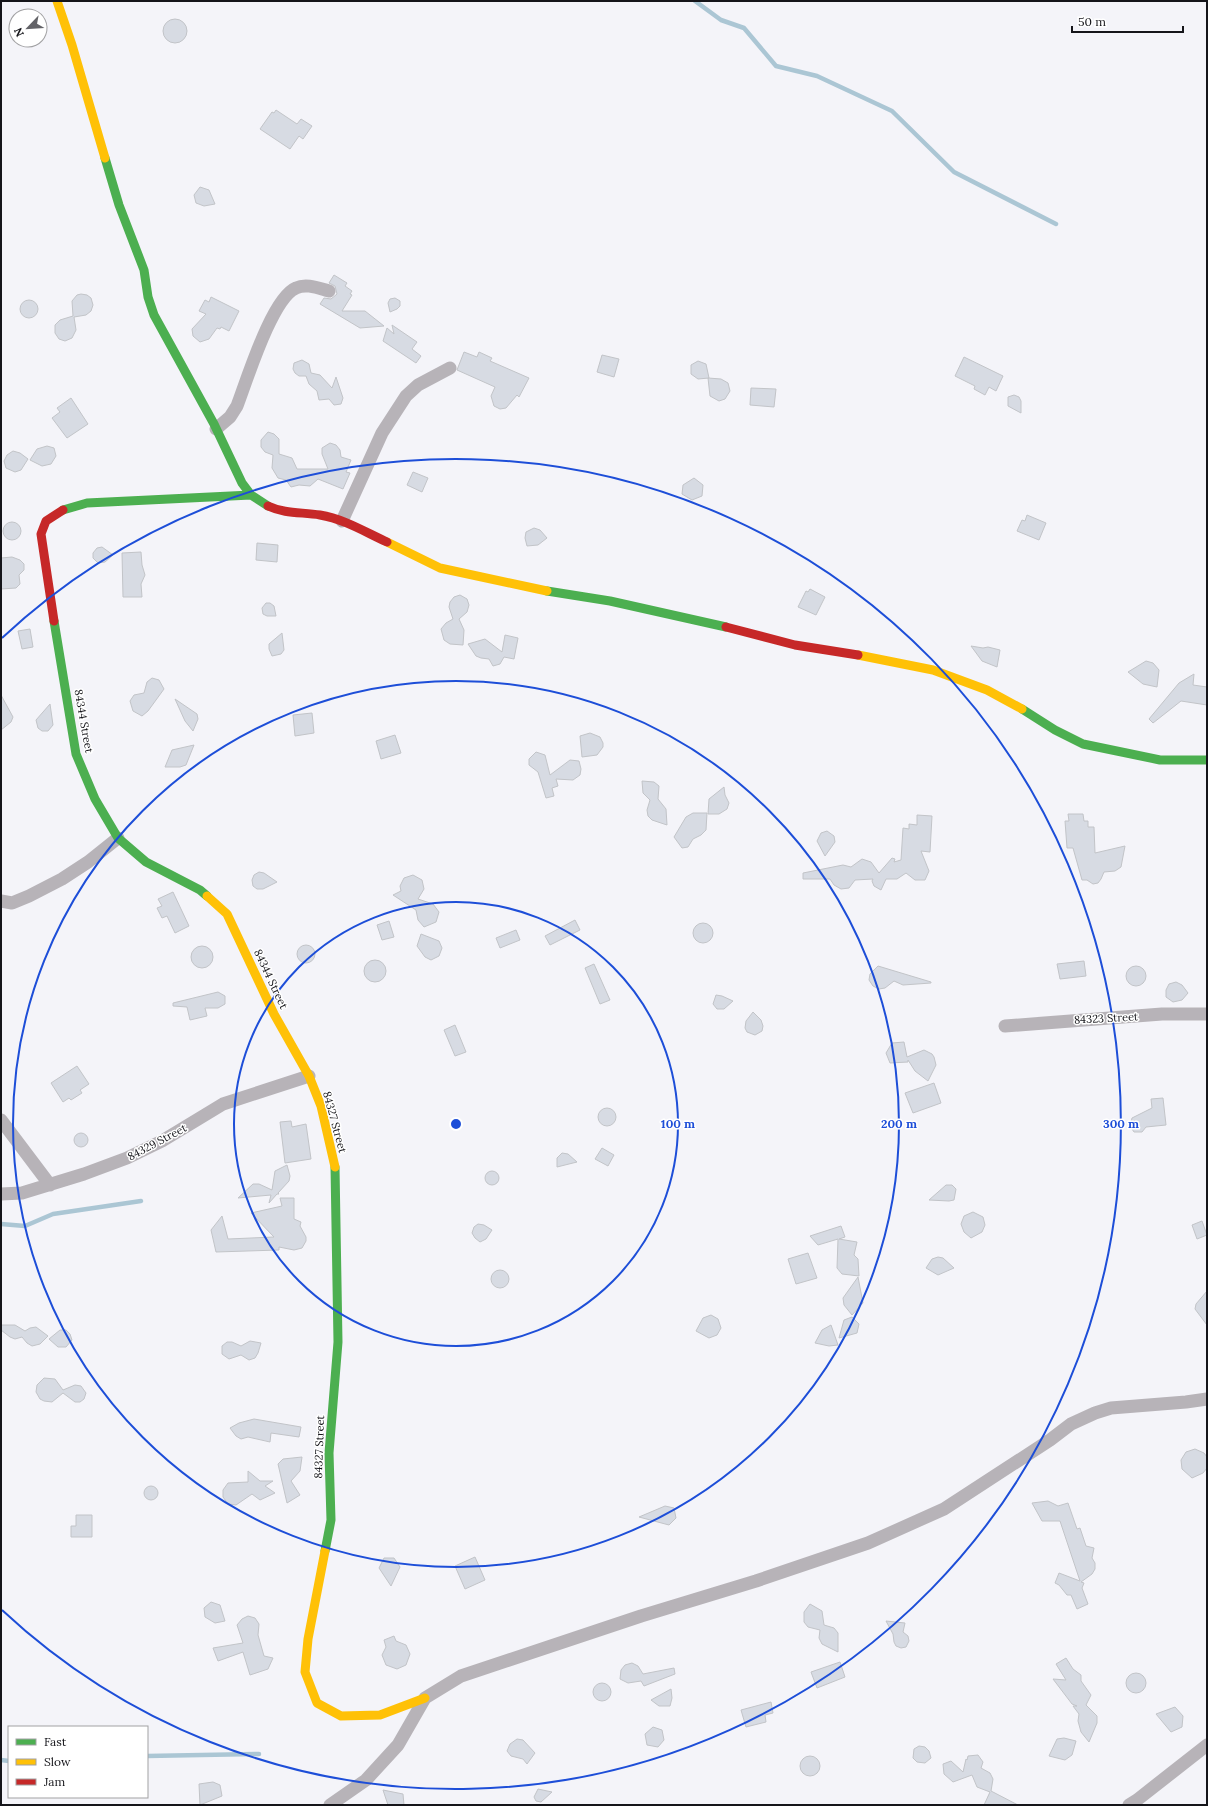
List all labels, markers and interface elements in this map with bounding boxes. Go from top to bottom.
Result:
north arrow [8,8,48,48]
scale bar [1072,8,1183,34]
text: 50 m [1078,14,1106,29]
text: N [11,25,27,39]
street label: 84344 Street [72,688,97,755]
street label: 84344 Street [251,947,291,1012]
street label: 84323 Street [1074,1009,1139,1027]
street label: 84327 Street [320,1090,350,1155]
text: 100 m [661,1116,695,1131]
text: 200 m [881,1116,917,1131]
text: 300 m [1103,1116,1139,1131]
centre of rings [449,1117,463,1131]
street label: 84329 Street [125,1120,189,1163]
street label: 84327 Street [311,1414,327,1479]
legend [8,1726,148,1798]
text: Fast [44,1734,67,1749]
text: Slow [44,1754,71,1769]
text: Jam [43,1774,65,1789]

